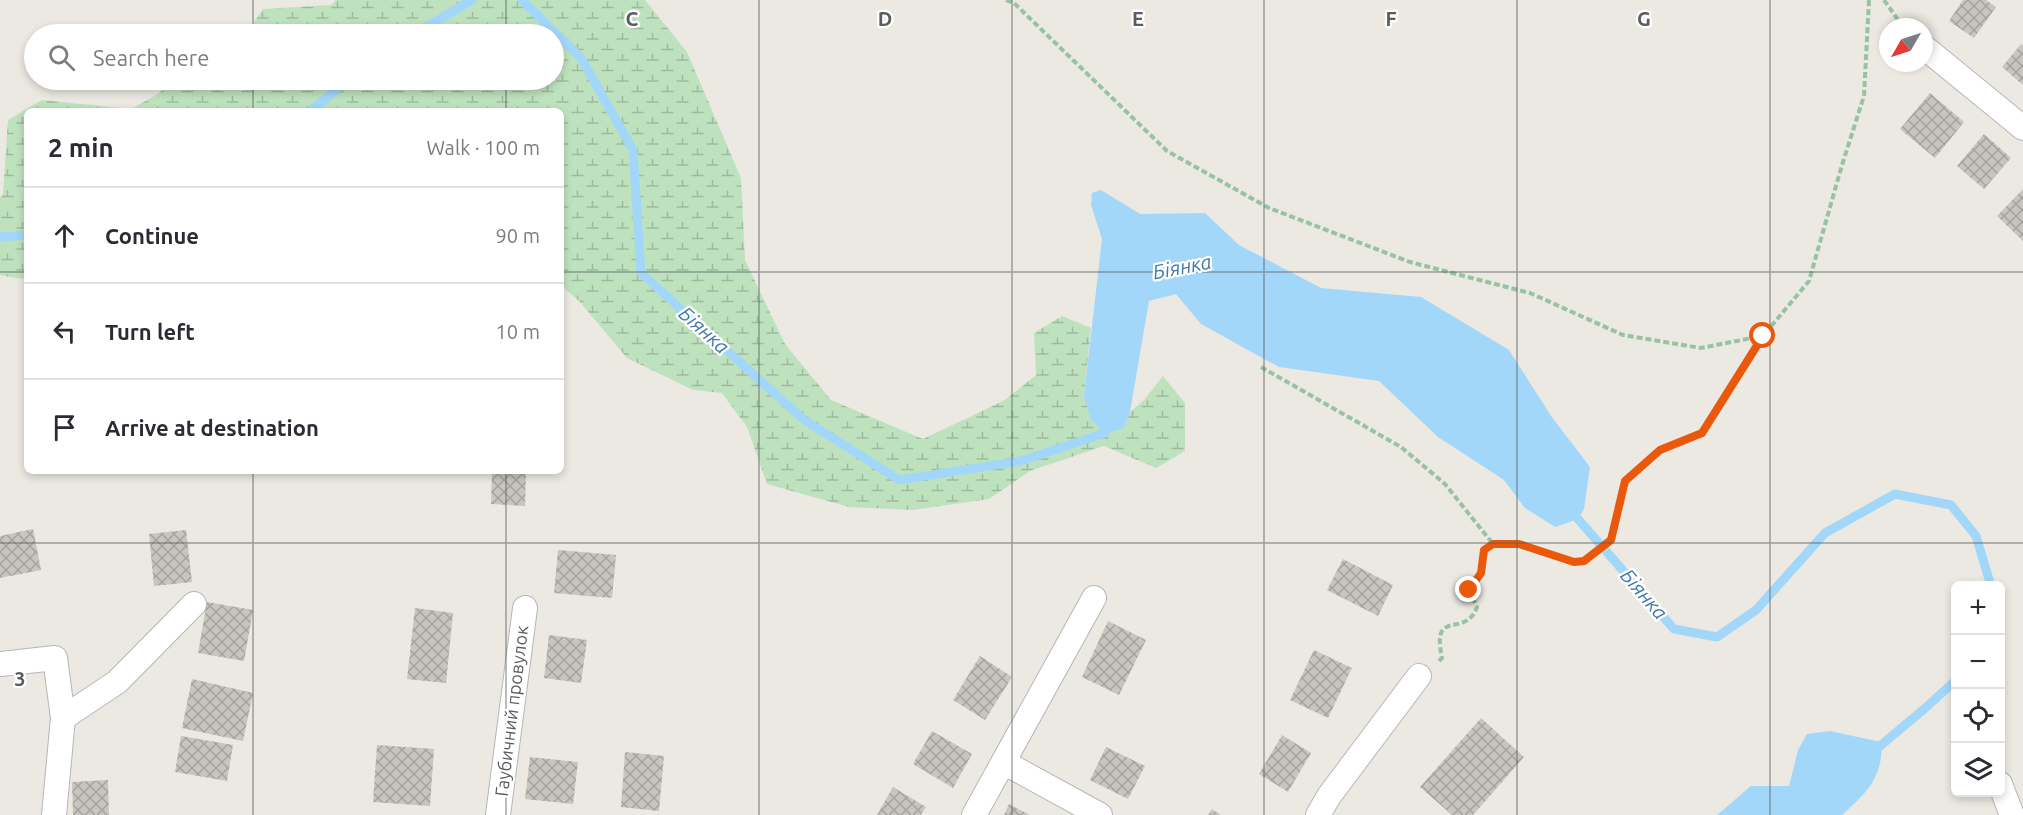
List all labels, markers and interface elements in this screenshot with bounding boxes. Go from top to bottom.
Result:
text: C [626,7,639,30]
text: D [878,7,892,30]
text: E [1132,7,1144,30]
text: F [1385,7,1397,30]
text: G [1637,7,1651,30]
north arrow [1879,18,1933,72]
search box [24,24,564,90]
icon: search [45,41,78,74]
text: Search here [93,45,209,70]
text: 2 min [48,133,114,162]
text: Walk · 100 m [427,136,540,159]
icon: ahead [48,219,81,252]
text: Continue [105,223,199,248]
text: 90 m [496,224,540,247]
water label: Біянка [1151,250,1213,283]
water label: Біянка [675,301,734,358]
icon: left [48,315,81,348]
text: Turn left [105,319,195,344]
text: 10 m [496,320,540,343]
route start [1749,322,1775,348]
icon: arrive [48,411,81,444]
text: Arrive at destination [105,415,319,440]
water label: Біянка [1616,564,1673,624]
route end [1455,576,1481,602]
map controls [1951,581,2005,797]
button: + [1951,581,2005,635]
street label: Гаубичний провулок [491,624,531,797]
button: − [1951,635,2005,689]
text: 3 [14,667,26,690]
button: locate [1951,689,2005,743]
button: layers [1951,743,2005,797]

